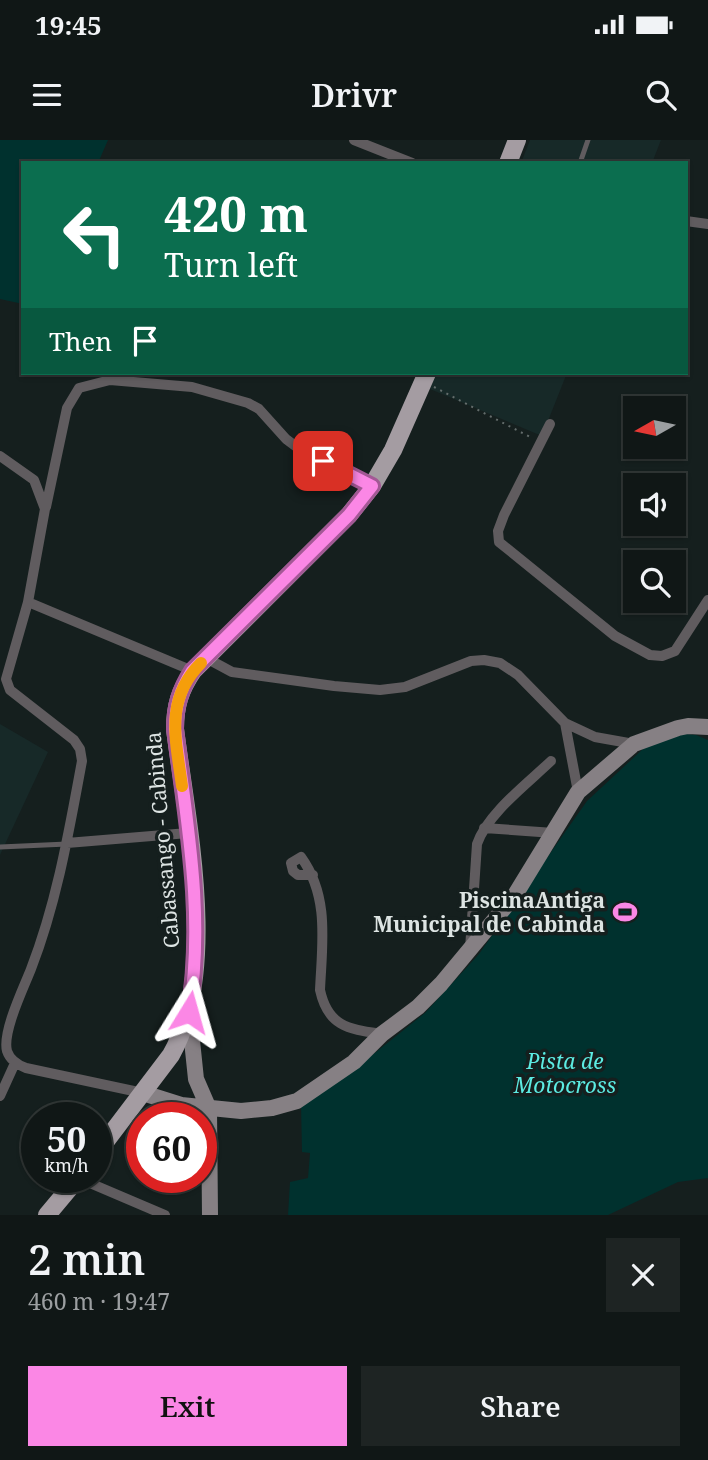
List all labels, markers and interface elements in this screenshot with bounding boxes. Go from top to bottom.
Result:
text: 19:45 [35,7,102,43]
text: Drivr [311,73,397,116]
icon: menu [28,76,66,114]
icon: search [642,76,680,114]
text: 420 m [164,180,308,246]
icon: left [49,189,140,280]
text: Turn left [164,243,298,286]
icon: arrive [126,322,164,360]
text: Then [49,323,112,359]
north arrow [623,396,686,458]
map controls [623,396,686,613]
pin [293,431,353,491]
icon: arrive [304,442,342,480]
button: sound [623,473,686,536]
button: search [623,550,686,613]
street label: Cabassango - Cabinda [139,731,185,949]
place label: PiscinaAntiga Municipal de Cabinda [373,886,605,938]
sports icon: PiscinaAntiga Municipal de Cabinda [611,898,639,926]
position arrow [152,975,226,1049]
park label: Pista de Motocross [513,1047,617,1099]
speed limit sign: 60 [126,1102,217,1193]
text: 50 [47,1115,86,1162]
text: km/h [44,1153,89,1177]
text: 2 min [28,1230,145,1287]
button: close [606,1238,680,1312]
text: 460 m · 19:47 [28,1285,170,1317]
button: Exit [28,1366,347,1446]
button: Share [361,1366,680,1446]

